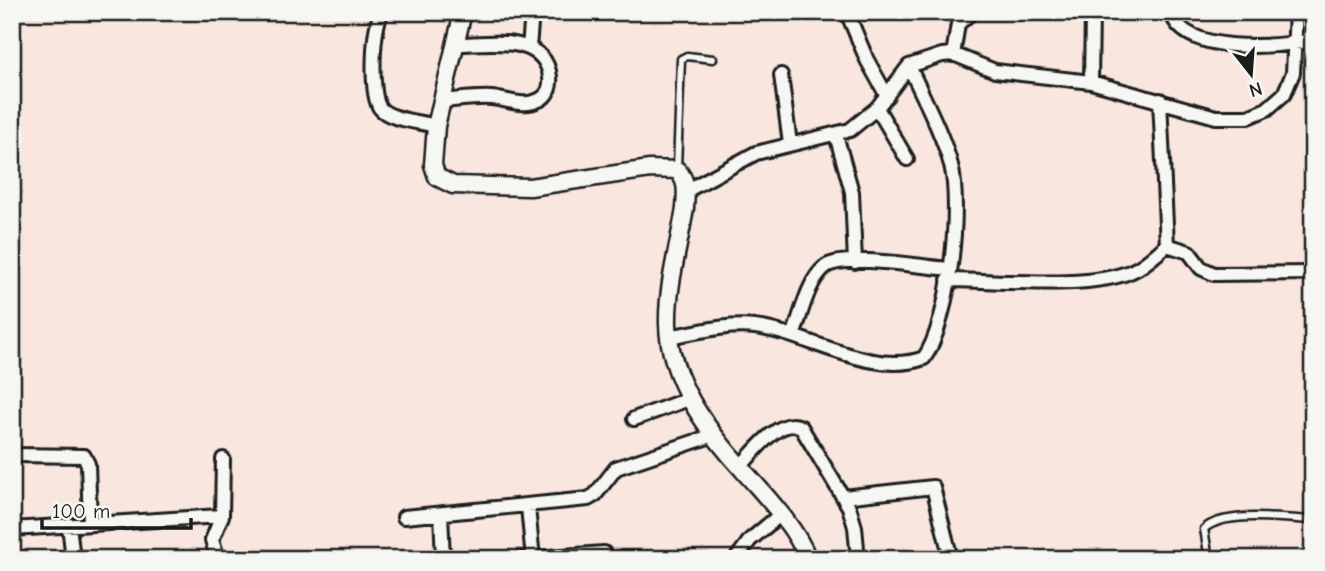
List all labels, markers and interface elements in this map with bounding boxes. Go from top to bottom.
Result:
north arrow [1216,38,1286,108]
text: N [1247,77,1265,102]
scale bar [42,487,191,531]
text: 100 m [52,499,110,523]

